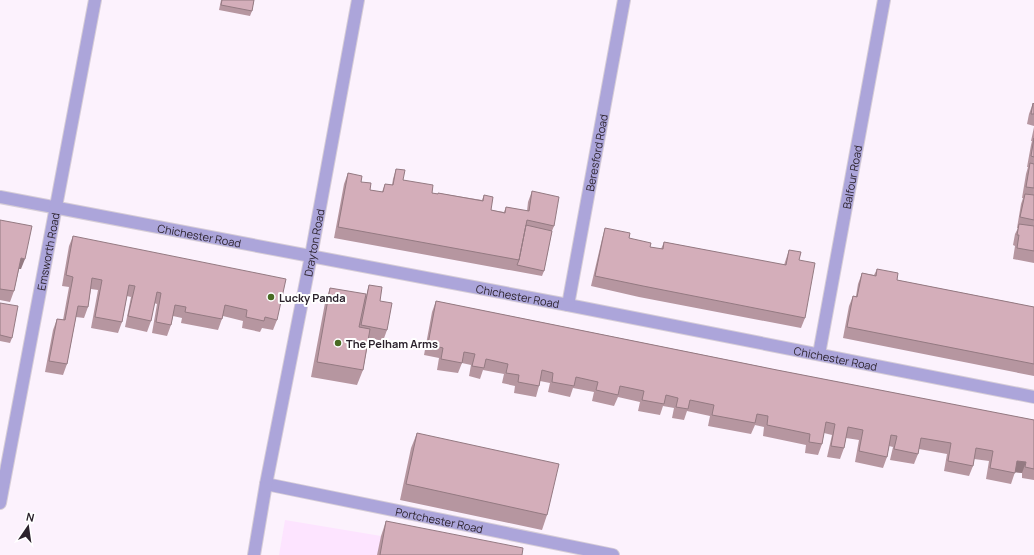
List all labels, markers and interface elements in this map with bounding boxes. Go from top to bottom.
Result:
street label: Beresford Road [582,113,610,192]
street label: Balfour Road [838,144,865,210]
street label: Drayton Road [300,207,327,278]
street label: Emsworth Road [33,211,62,292]
street label: Chichester Road [156,220,242,250]
street label: Chichester Road [475,280,561,311]
place label: Lucky Panda [279,290,345,305]
marker: Lucky Panda [266,292,276,302]
place label: The Pelham Arms [346,336,438,351]
marker: The Pelham Arms [333,338,343,348]
street label: Chichester Road [793,342,879,373]
street label: Portchester Road [394,503,485,536]
north arrow [8,507,48,547]
text: N [25,509,36,525]

